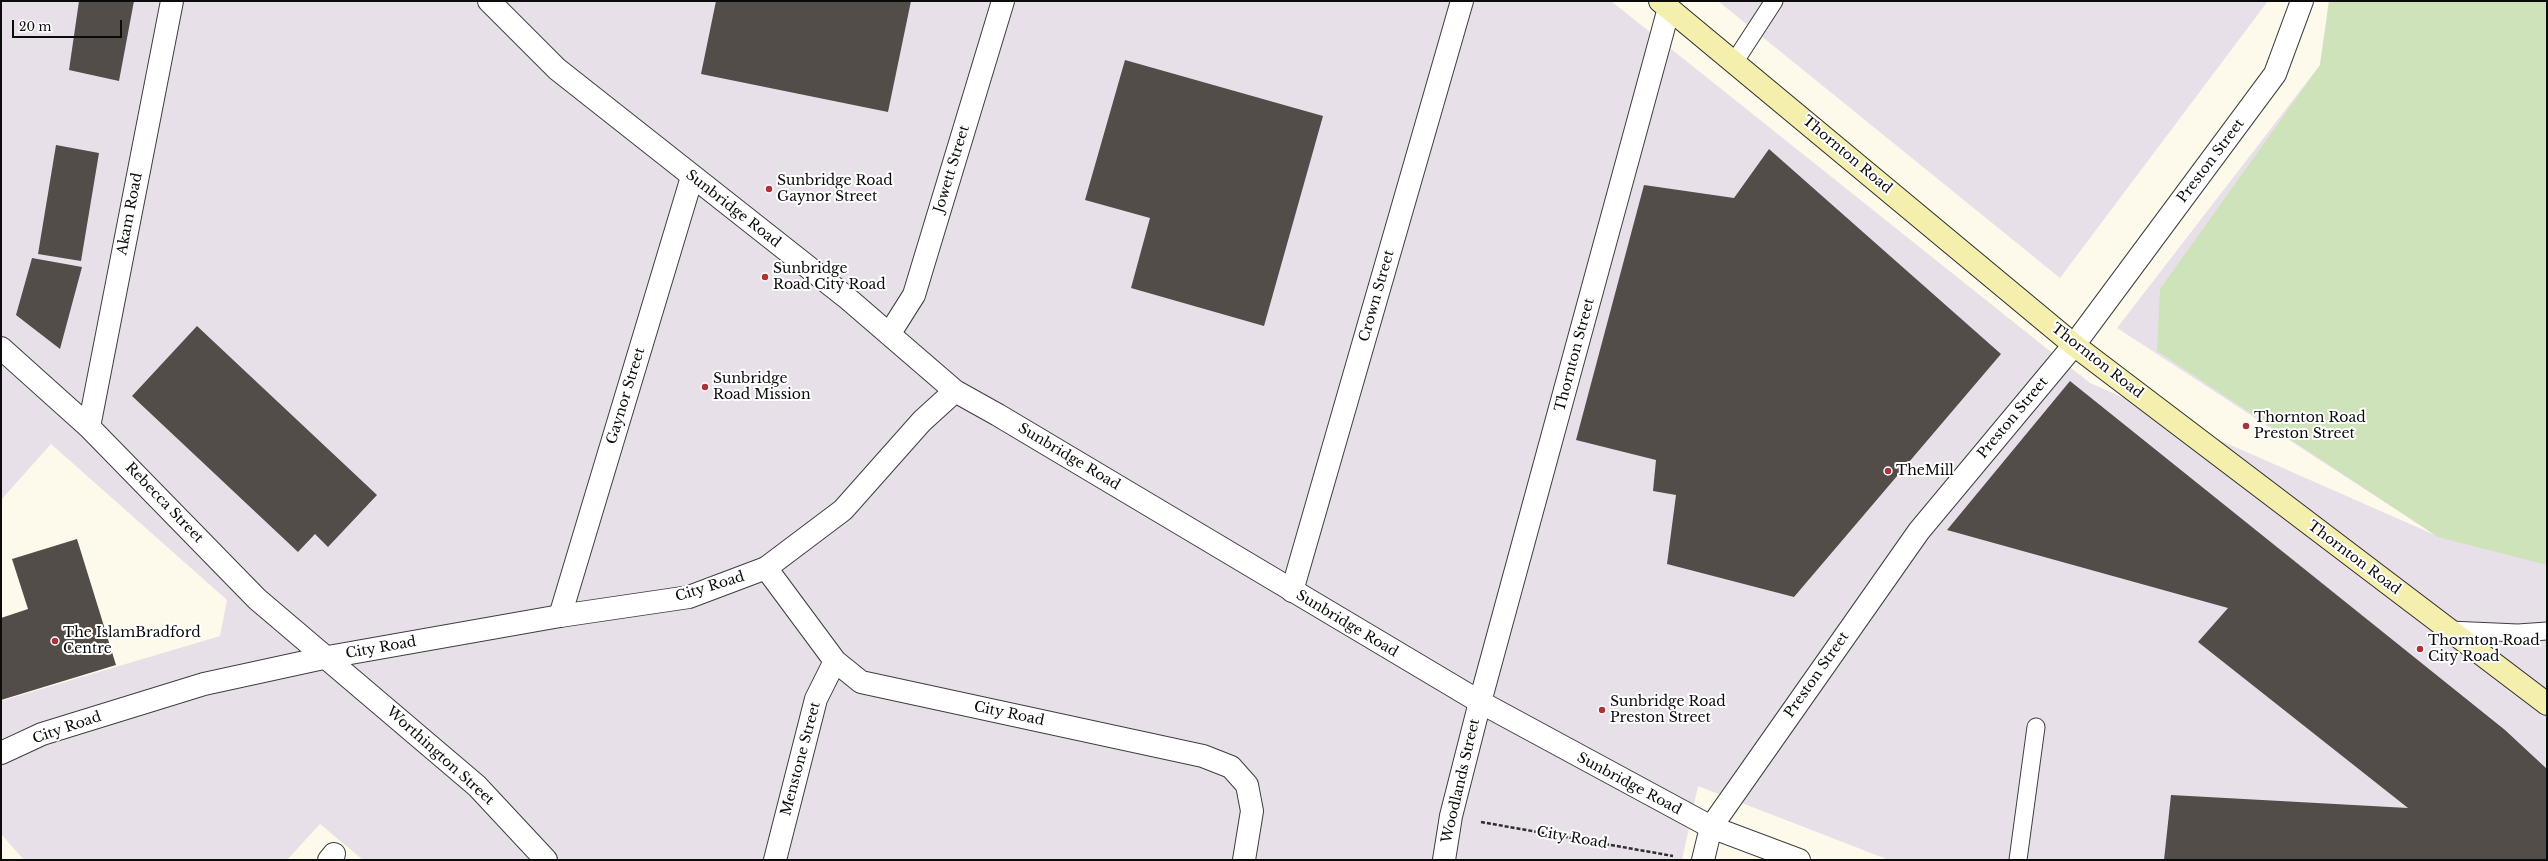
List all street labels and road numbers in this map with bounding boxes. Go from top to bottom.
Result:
street label: Thornton Road [1799,113,1895,197]
street label: Preston Street [2174,116,2248,206]
street label: Jowett Street [931,123,973,215]
street label: Sunbridge Road [682,167,784,251]
street label: Akam Road [114,171,146,257]
street label: Crown Street [1356,248,1398,344]
street label: Thornton Street [1552,297,1598,413]
street label: Thornton Road [2048,320,2146,402]
street label: Gaynor Street [603,346,649,446]
street label: Preston Street [1974,374,2052,462]
street label: Sunbridge Road [1015,420,1123,494]
street label: Rebecca Street [121,459,207,547]
street label: Thornton Road [2304,518,2404,598]
street label: City Road [673,569,747,605]
street label: Sunbridge Road [1293,587,1401,661]
street label: Preston Street [1781,629,1853,721]
street label: City Road [344,634,418,662]
street label: City Road [972,698,1046,730]
street label: Menstone Street [778,700,824,818]
street label: Worthington Street [383,703,497,809]
street label: City Road [30,708,104,748]
street label: Woodlands Street [1439,717,1483,845]
street label: Sunbridge Road [1574,749,1684,819]
street label: City Road [1535,824,1609,852]

